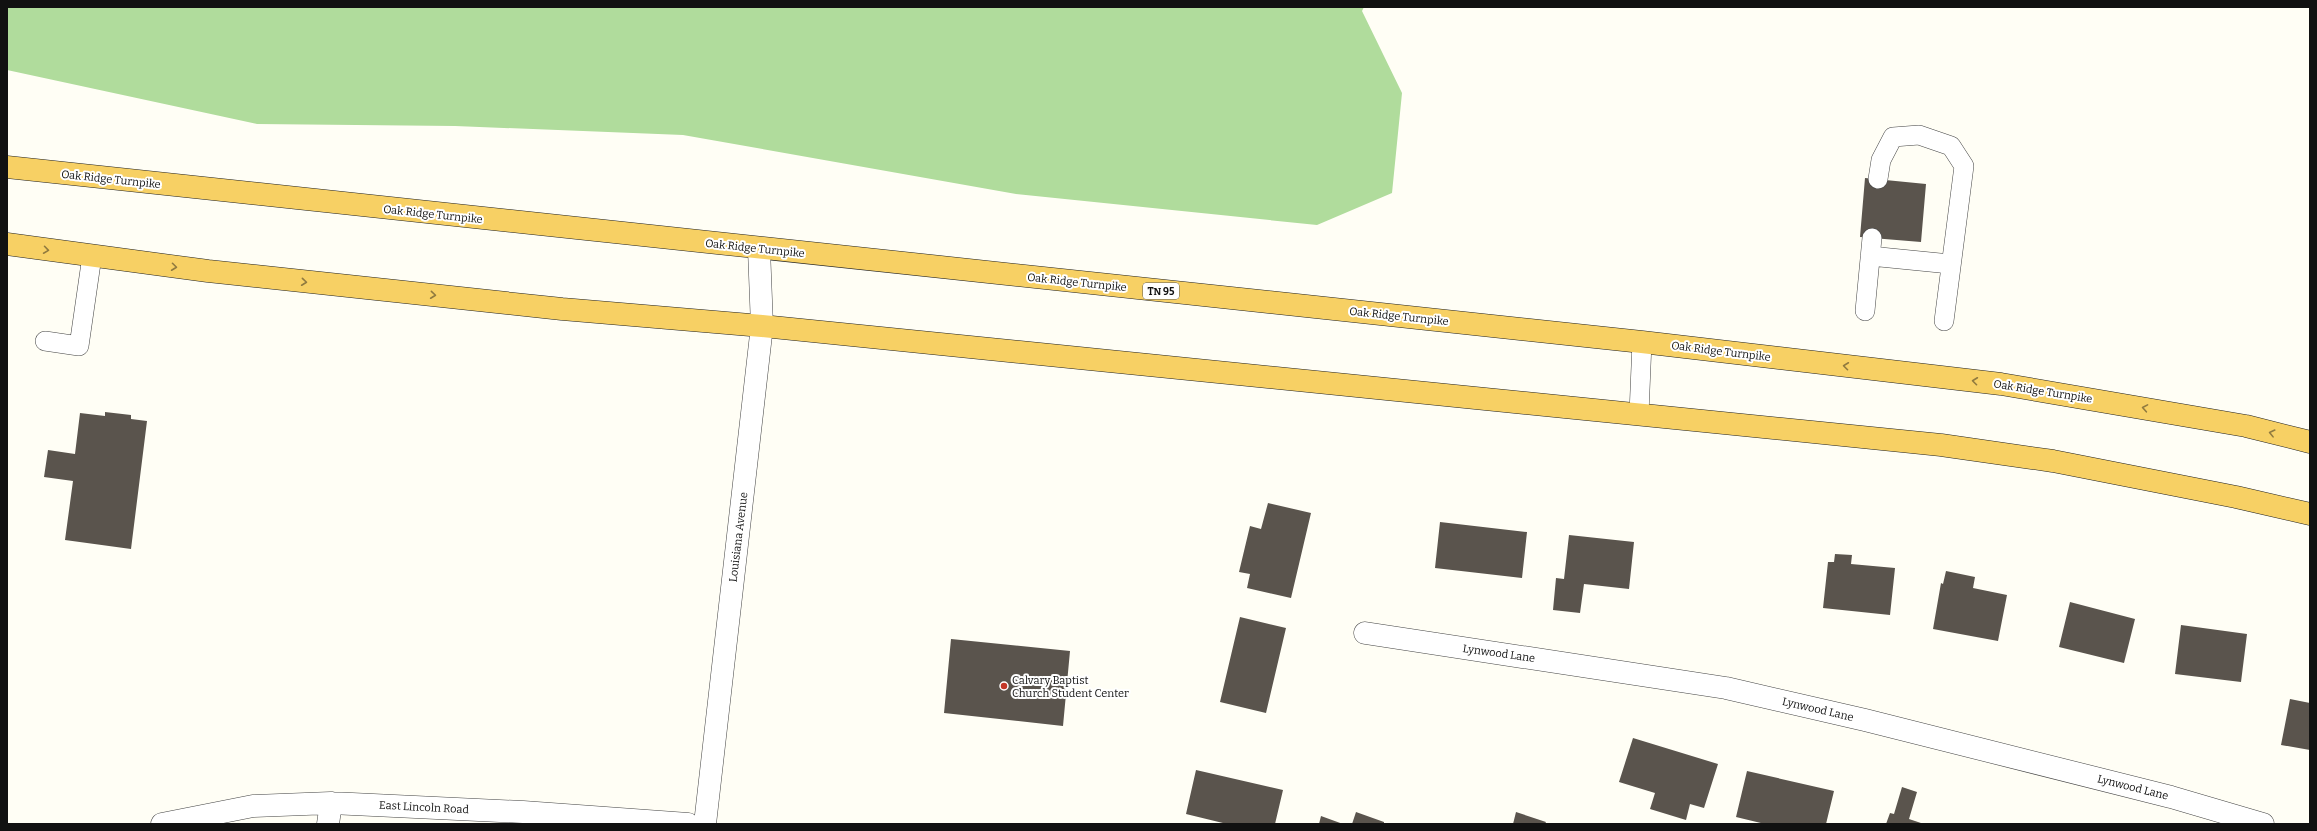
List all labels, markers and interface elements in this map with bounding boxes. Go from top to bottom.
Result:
street label: Oak Ridge Turnpike [61,168,161,191]
street label: Oak Ridge Turnpike [383,203,483,226]
street label: Oak Ridge Turnpike [705,237,805,260]
one-way arrow [43,245,49,254]
one-way arrow [171,262,178,271]
street label: Oak Ridge Turnpike [1027,271,1127,294]
one-way arrow [301,277,307,286]
road number: TN 95 [1143,283,1179,299]
one-way arrow [430,291,436,300]
street label: Oak Ridge Turnpike [1349,305,1449,328]
street label: Oak Ridge Turnpike [1671,339,1771,364]
one-way arrow [1843,361,1849,370]
one-way arrow [1972,376,1978,385]
street label: Oak Ridge Turnpike [1993,377,2093,406]
one-way arrow [2141,405,2148,413]
one-way arrow [2269,429,2275,437]
street label: Louisiana Avenue [727,491,750,583]
street label: Lynwood Lane [1462,642,1536,665]
place label: Calvary Baptist Church Student Center [1012,674,1129,700]
marker: Calvary Baptist Church Student Center [999,681,1009,691]
street label: Lynwood Lane [1781,695,1855,724]
street label: Lynwood Lane [2096,772,2170,803]
street label: East Lincoln Road [379,799,470,816]

